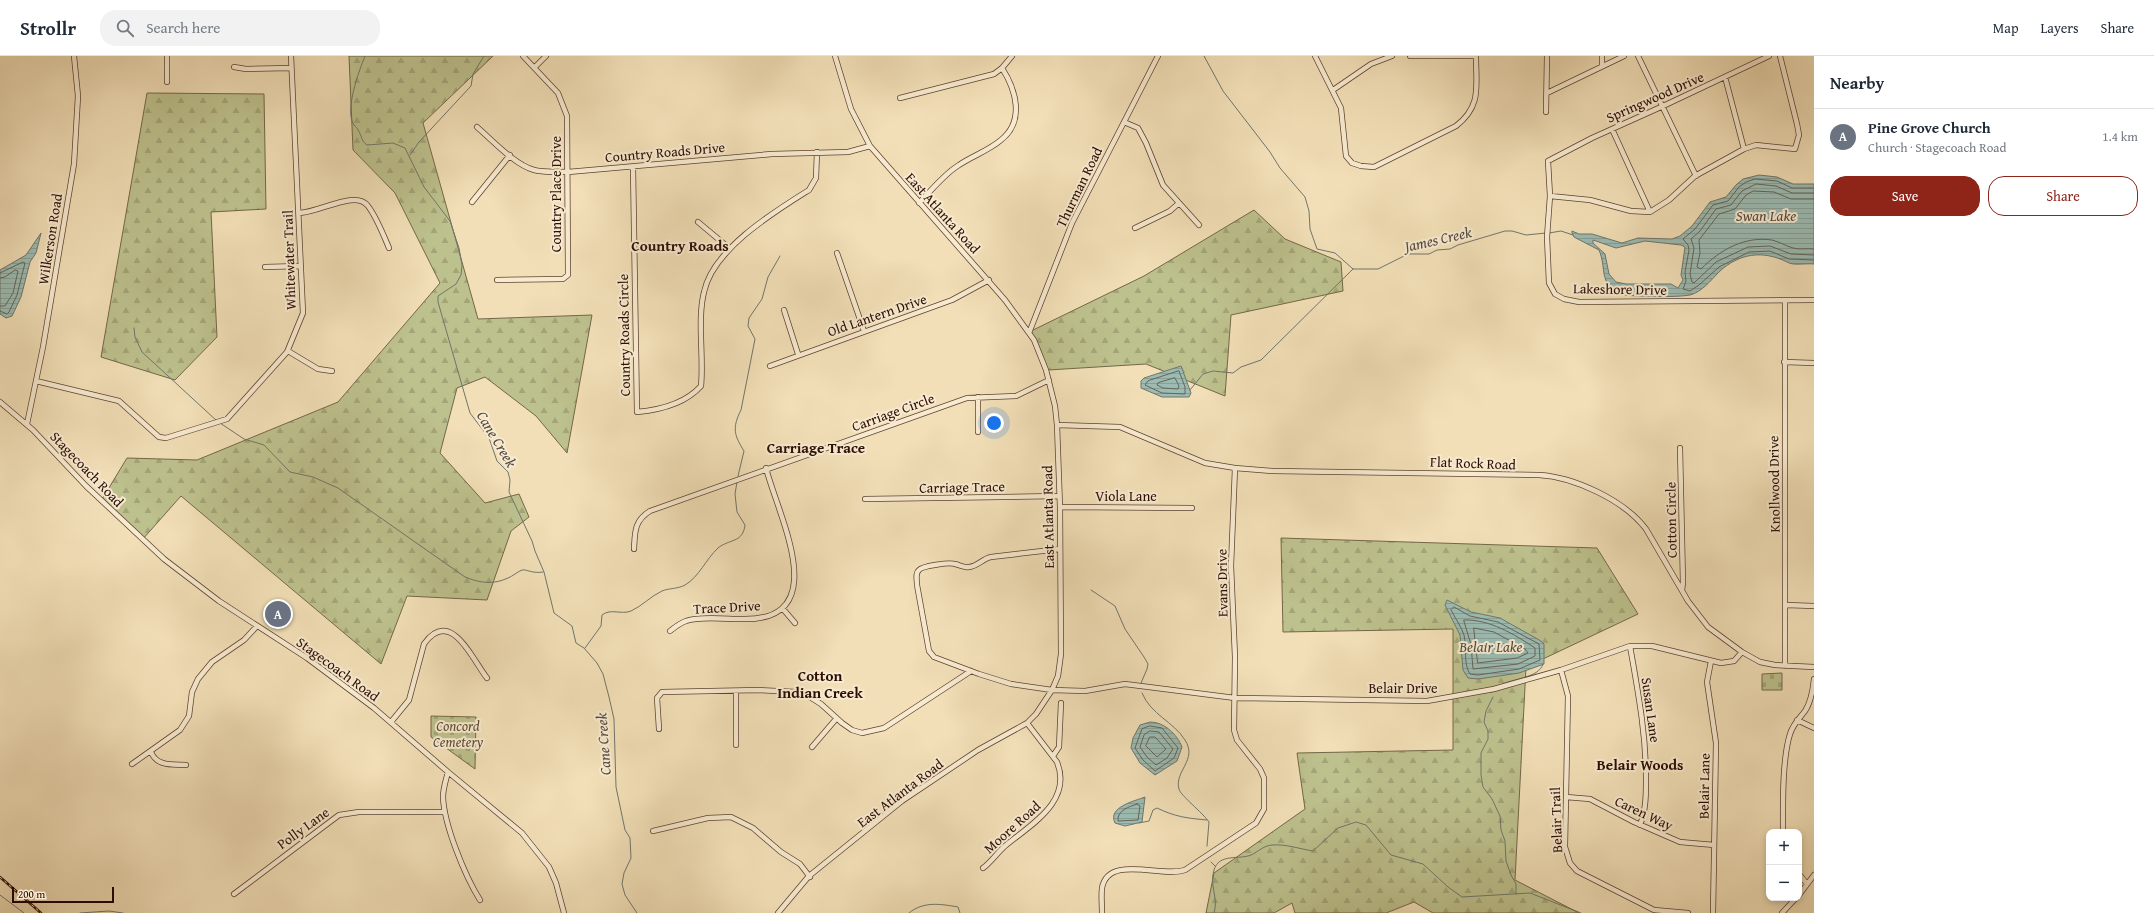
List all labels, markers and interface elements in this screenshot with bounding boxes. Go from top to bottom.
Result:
search box [100,10,380,46]
text: Strollr [20,14,76,42]
icon: search [114,17,136,39]
text: Search here [146,17,220,38]
text: Map [1993,18,2019,38]
text: Layers [2041,18,2079,38]
text: Share [2101,18,2134,38]
street label: Springwood Drive [1603,66,1707,127]
text: Nearby [1830,70,1884,95]
text: Pine Grove Church [1868,117,1991,138]
text: A [1839,127,1847,146]
text: 1.4 km [2102,127,2138,146]
street label: Country Place Drive [546,135,566,252]
street label: Country Roads Drive [604,137,726,167]
text: Church · Stagecoach Road [1868,138,2006,157]
street label: Thurman Road [1051,143,1107,231]
street label: East Atlanta Road [901,168,985,258]
button: Save [1830,176,1980,216]
button: Share [1988,176,2138,216]
street label: Wilkerson Road [33,192,67,286]
water label: Swan Lake [1736,205,1796,226]
street label: Whitewater Trail [277,210,301,310]
water label: James Creek [1399,221,1474,258]
district label: Country Roads [631,235,729,256]
street label: Country Roads Circle [613,273,635,396]
street label: Lakeshore Drive [1573,278,1668,300]
street label: Old Lantern Drive [825,288,930,341]
street label: Carriage Circle [849,388,937,436]
water label: Cane Creek [472,407,522,471]
your location [984,413,1004,433]
street label: Stagecoach Road [46,427,129,512]
street label: Knollwood Drive [1763,435,1785,533]
district label: Carriage Trace [767,437,865,458]
street label: Flat Rock Road [1430,452,1517,475]
street label: East Atlanta Road [1037,465,1059,569]
street label: Carriage Trace [919,476,1005,498]
street label: Cotton Circle [1660,481,1682,558]
street label: Viola Lane [1095,486,1157,506]
street label: Evans Drive [1211,548,1233,617]
street label: Trace Drive [693,595,762,619]
pin: A [265,599,291,629]
street label: Stagecoach Road [292,632,384,706]
water label: Belair Lake [1458,636,1523,657]
district label: Cotton Indian Creek [777,665,863,703]
street label: Susan Lane [1637,676,1666,744]
street label: Belair Drive [1368,678,1438,698]
water label: Cane Creek [590,712,616,776]
park label: Concord Cemetery [433,716,484,752]
street label: Belair Lane [1693,753,1715,819]
street label: East Atlanta Road [853,754,948,832]
district label: Belair Woods [1596,754,1684,775]
street label: Belair Trail [1545,787,1567,853]
street label: Caren Way [1612,791,1676,835]
street label: Moore Road [979,796,1045,858]
street label: Polly Lane [273,802,334,854]
map controls [1766,829,1802,901]
button: + [1766,829,1802,865]
button: − [1766,865,1802,901]
scale bar [12,885,114,904]
text: 200 m [18,886,45,902]

